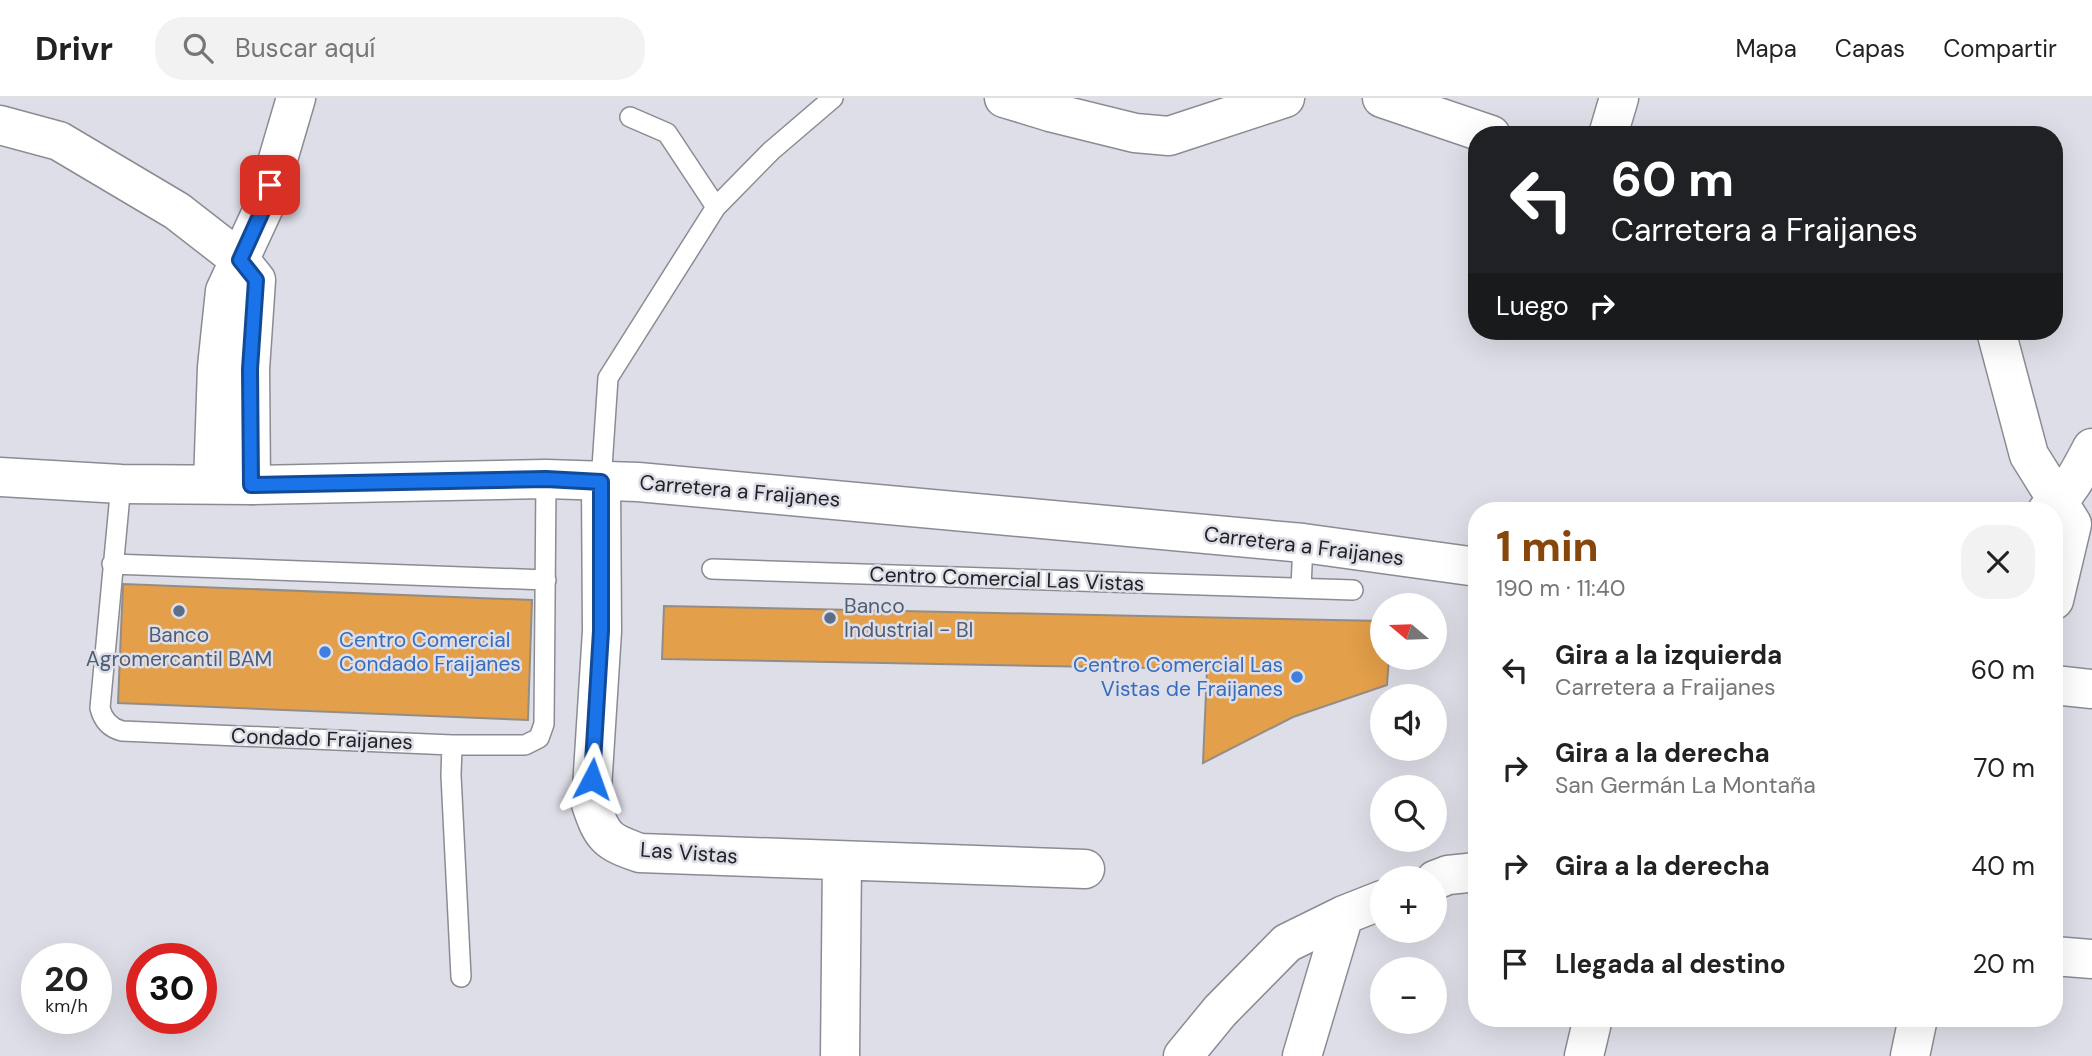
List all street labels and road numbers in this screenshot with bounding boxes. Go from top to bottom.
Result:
street label: Carretera a Fraijanes [638,468,842,514]
street label: Carretera a Fraijanes [1202,520,1406,572]
street label: Centro Comercial Las Vistas [869,560,1145,598]
street label: Condado Fraijanes [231,722,413,756]
street label: Las Vistas [639,836,739,870]

